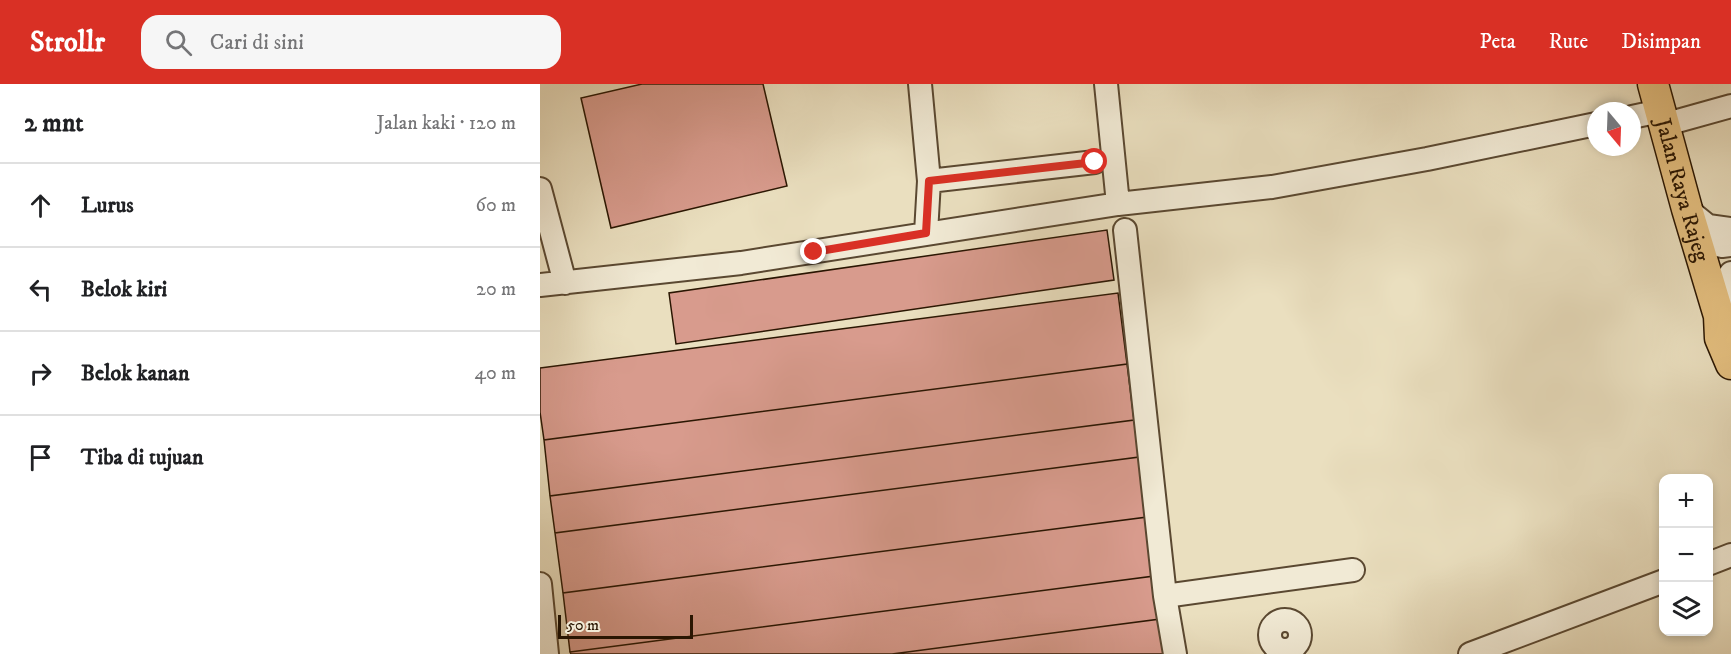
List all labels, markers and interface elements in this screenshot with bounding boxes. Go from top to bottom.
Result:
search box [141,15,561,69]
text: Strollr [30,25,105,60]
icon: search [162,26,195,59]
text: Cari di sini [210,29,304,56]
text: Peta [1480,29,1516,55]
text: Rute [1549,29,1588,55]
text: Disimpan [1621,29,1701,55]
north arrow [1587,102,1641,156]
text: 2 mnt [24,107,84,140]
text: Jalan kaki · 120 m [377,111,516,136]
street label: Jalan Raya Rajeg [1649,114,1716,265]
route start [1081,148,1107,174]
icon: ahead [24,189,57,222]
text: Lurus [81,192,134,219]
text: 60 m [476,193,516,218]
route end [800,238,826,264]
icon: left [24,273,57,306]
text: Belok kiri [81,276,167,303]
text: 20 m [476,277,516,302]
icon: right [24,357,57,390]
text: Belok kanan [81,360,189,387]
text: 40 m [474,361,516,386]
icon: arrive [24,441,57,474]
text: Tiba di tujuan [81,444,203,471]
map controls [1659,474,1713,636]
button: + [1659,474,1713,528]
button: − [1659,528,1713,582]
button: layers [1659,582,1713,636]
scale bar [558,612,693,640]
text: 50 m [567,615,599,635]

